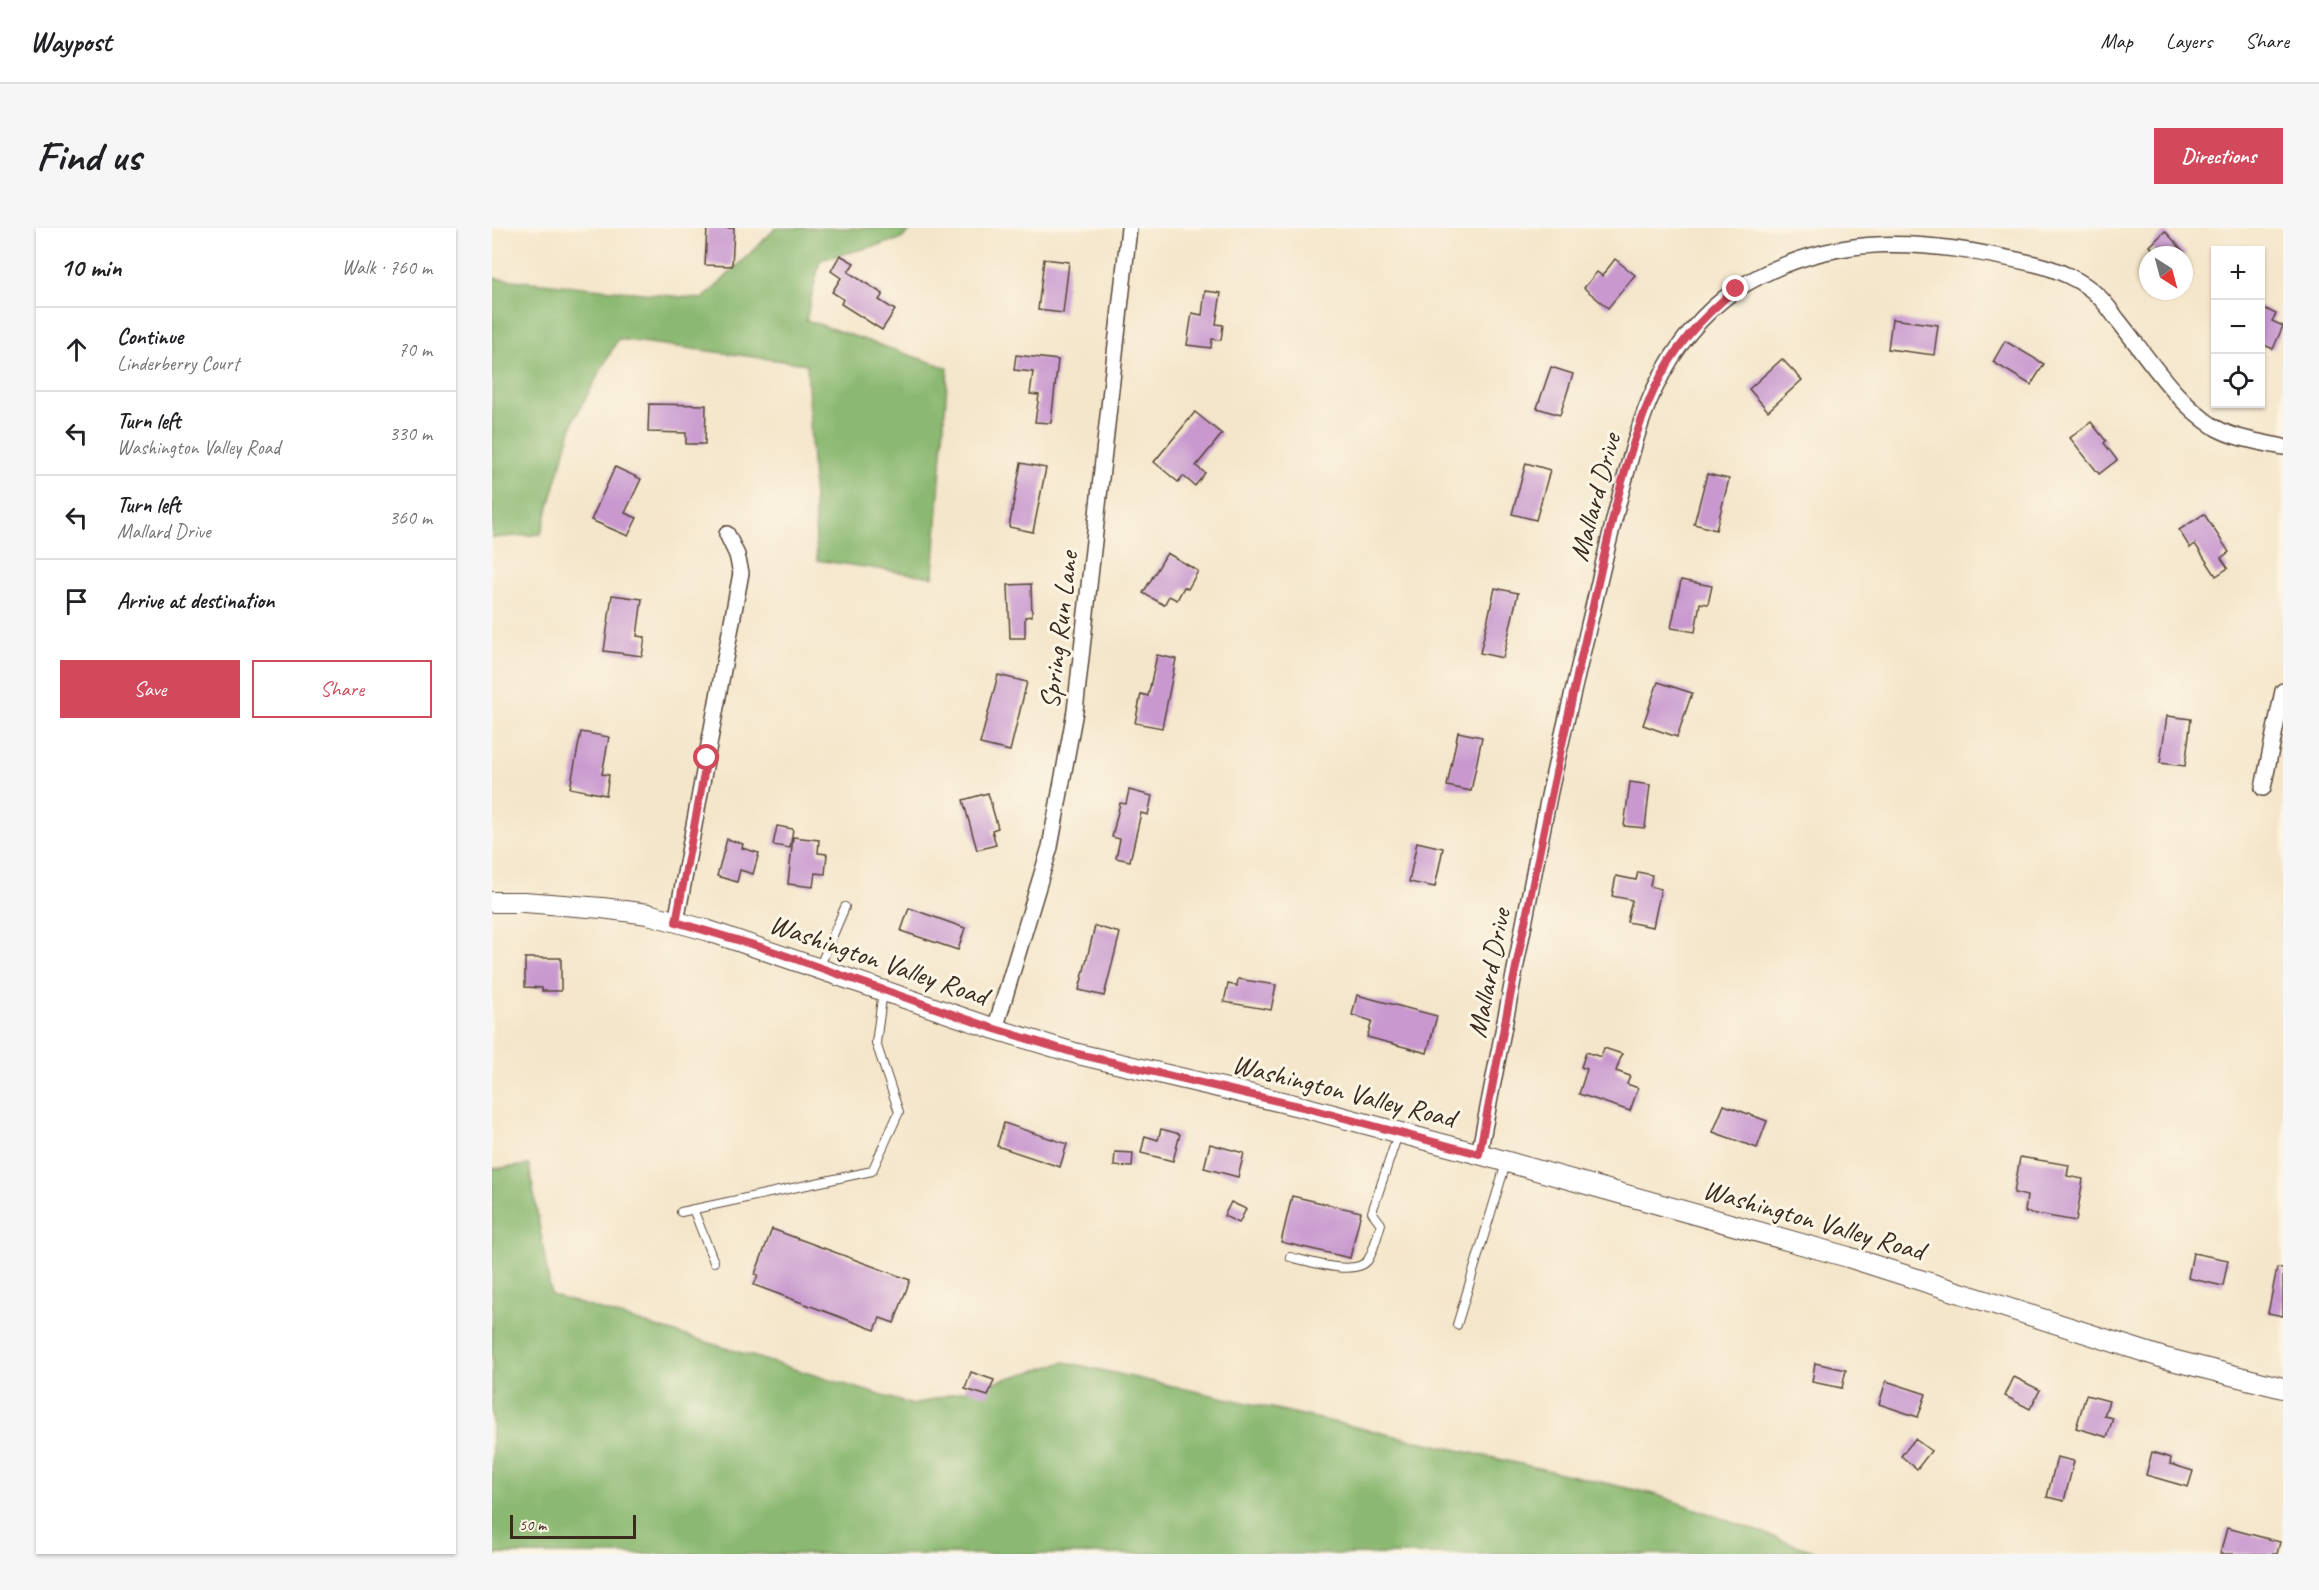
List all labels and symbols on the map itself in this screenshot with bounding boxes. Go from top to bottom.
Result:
north arrow [2139,246,2193,300]
route end [1722,275,1748,301]
street label: Mallard Drive [1561,428,1629,565]
street label: Spring Run Lane [1031,548,1086,711]
route start [693,744,719,770]
street label: Mallard Drive [1459,904,1519,1041]
street label: Washington Valley Road [765,906,996,1014]
street label: Washington Valley Road [1229,1046,1463,1136]
street label: Washington Valley Road [1699,1171,1932,1269]
scale bar [510,1512,636,1540]

